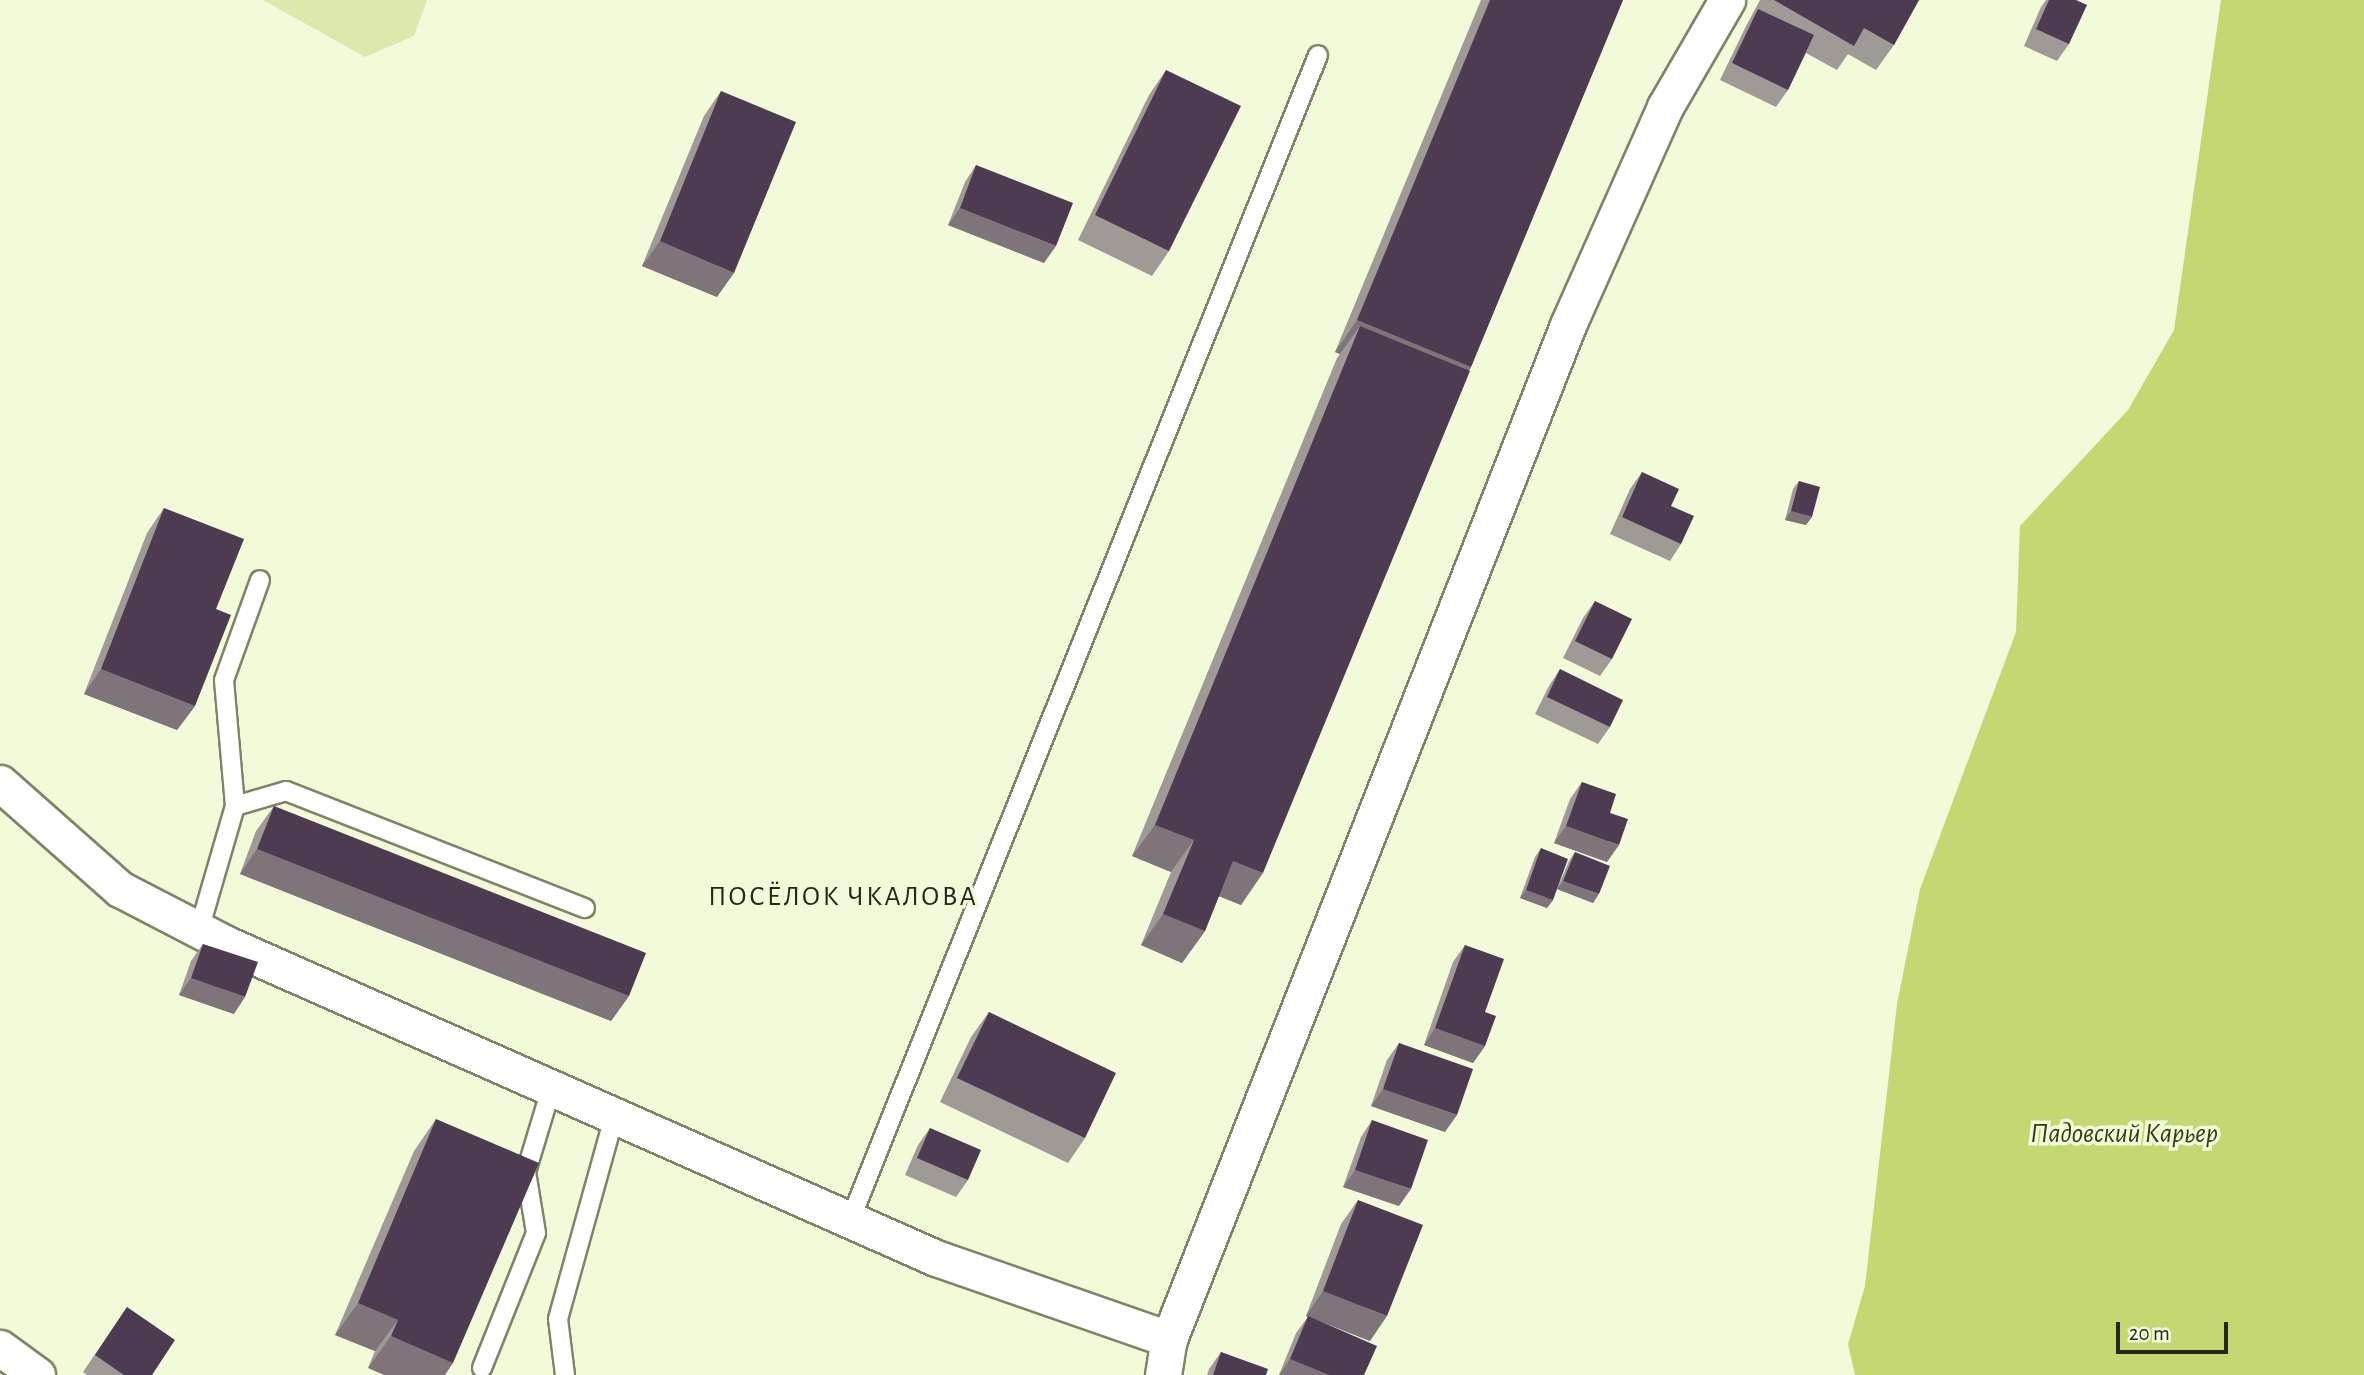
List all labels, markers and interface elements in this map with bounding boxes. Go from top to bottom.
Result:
district label: ПОСЁЛОК ЧКАЛОВА [710,880,976,914]
water label: Падовский Карьер [2030,1117,2218,1151]
scale bar [2119,1308,2231,1352]
text: 20 m [2129,1323,2170,1344]

